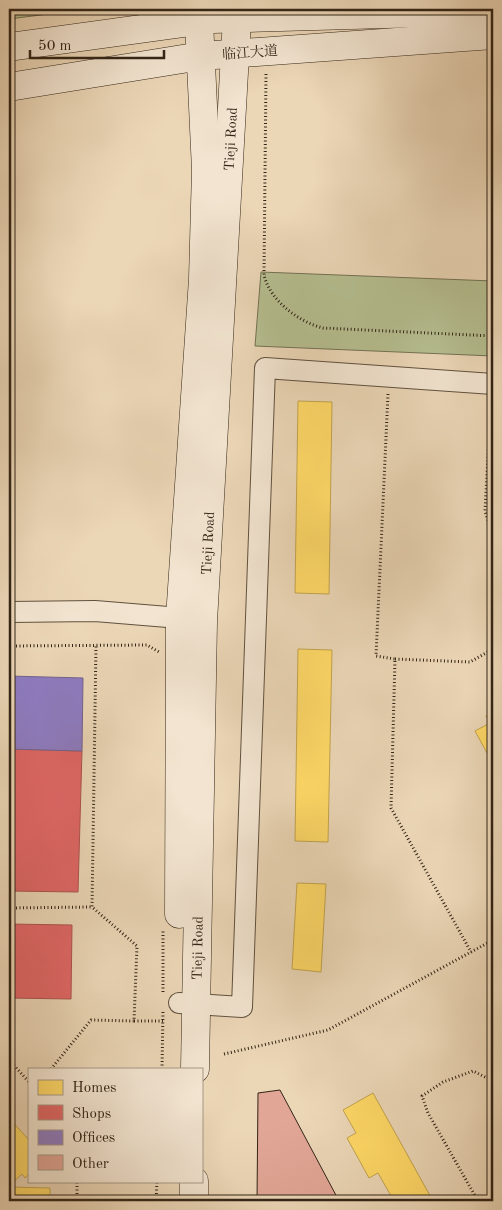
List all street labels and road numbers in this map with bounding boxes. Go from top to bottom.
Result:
street label: 临江大道 [222,43,278,62]
street label: Tieji Road [222,107,240,171]
street label: Tieji Road [200,511,217,575]
street label: Tieji Road [191,916,206,980]

